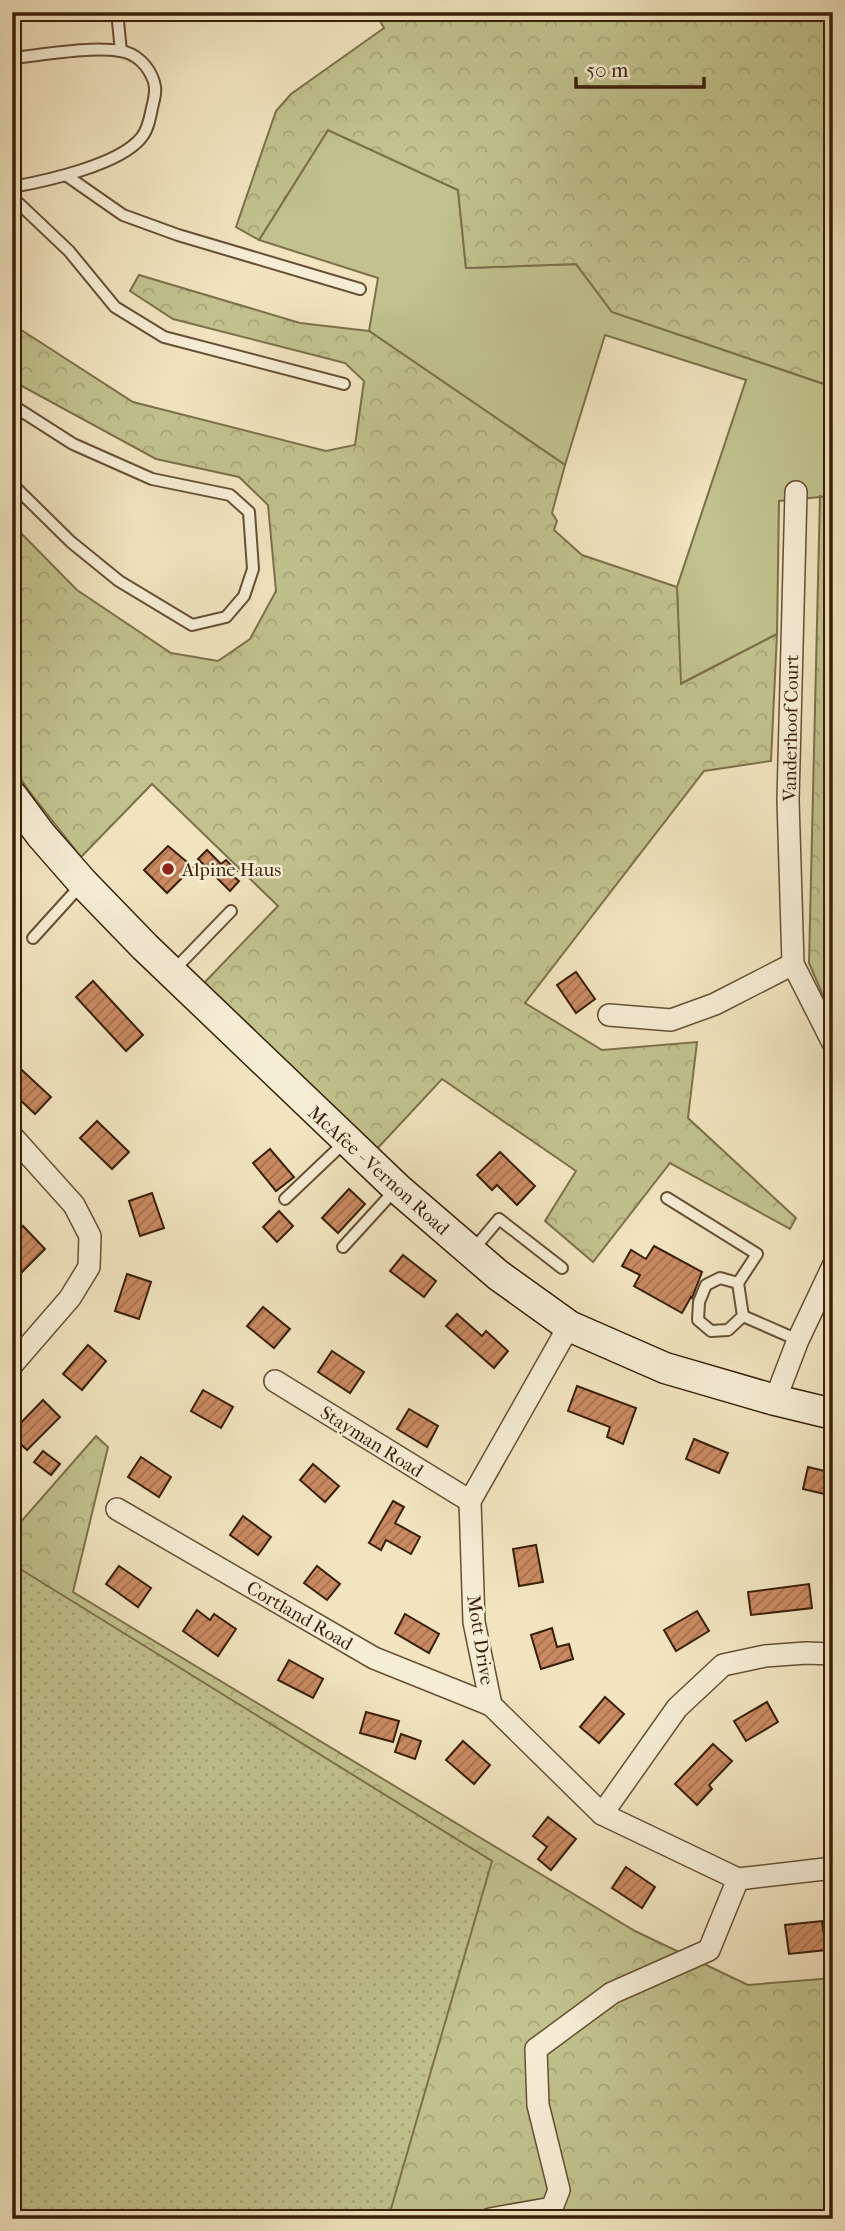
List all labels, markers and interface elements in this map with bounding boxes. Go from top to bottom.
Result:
scale bar [576,46,703,90]
text: 50 m [586,58,629,82]
street label: Vanderhoof Court [779,654,803,803]
place label: Alpine Haus [181,859,281,881]
marker: Alpine Haus [160,861,176,877]
street label: McAfee - Vernon Road [303,1102,454,1240]
street label: Stayman Road [316,1401,428,1483]
street label: Cortland Road [242,1577,357,1655]
street label: Mott Drive [462,1594,498,1687]

